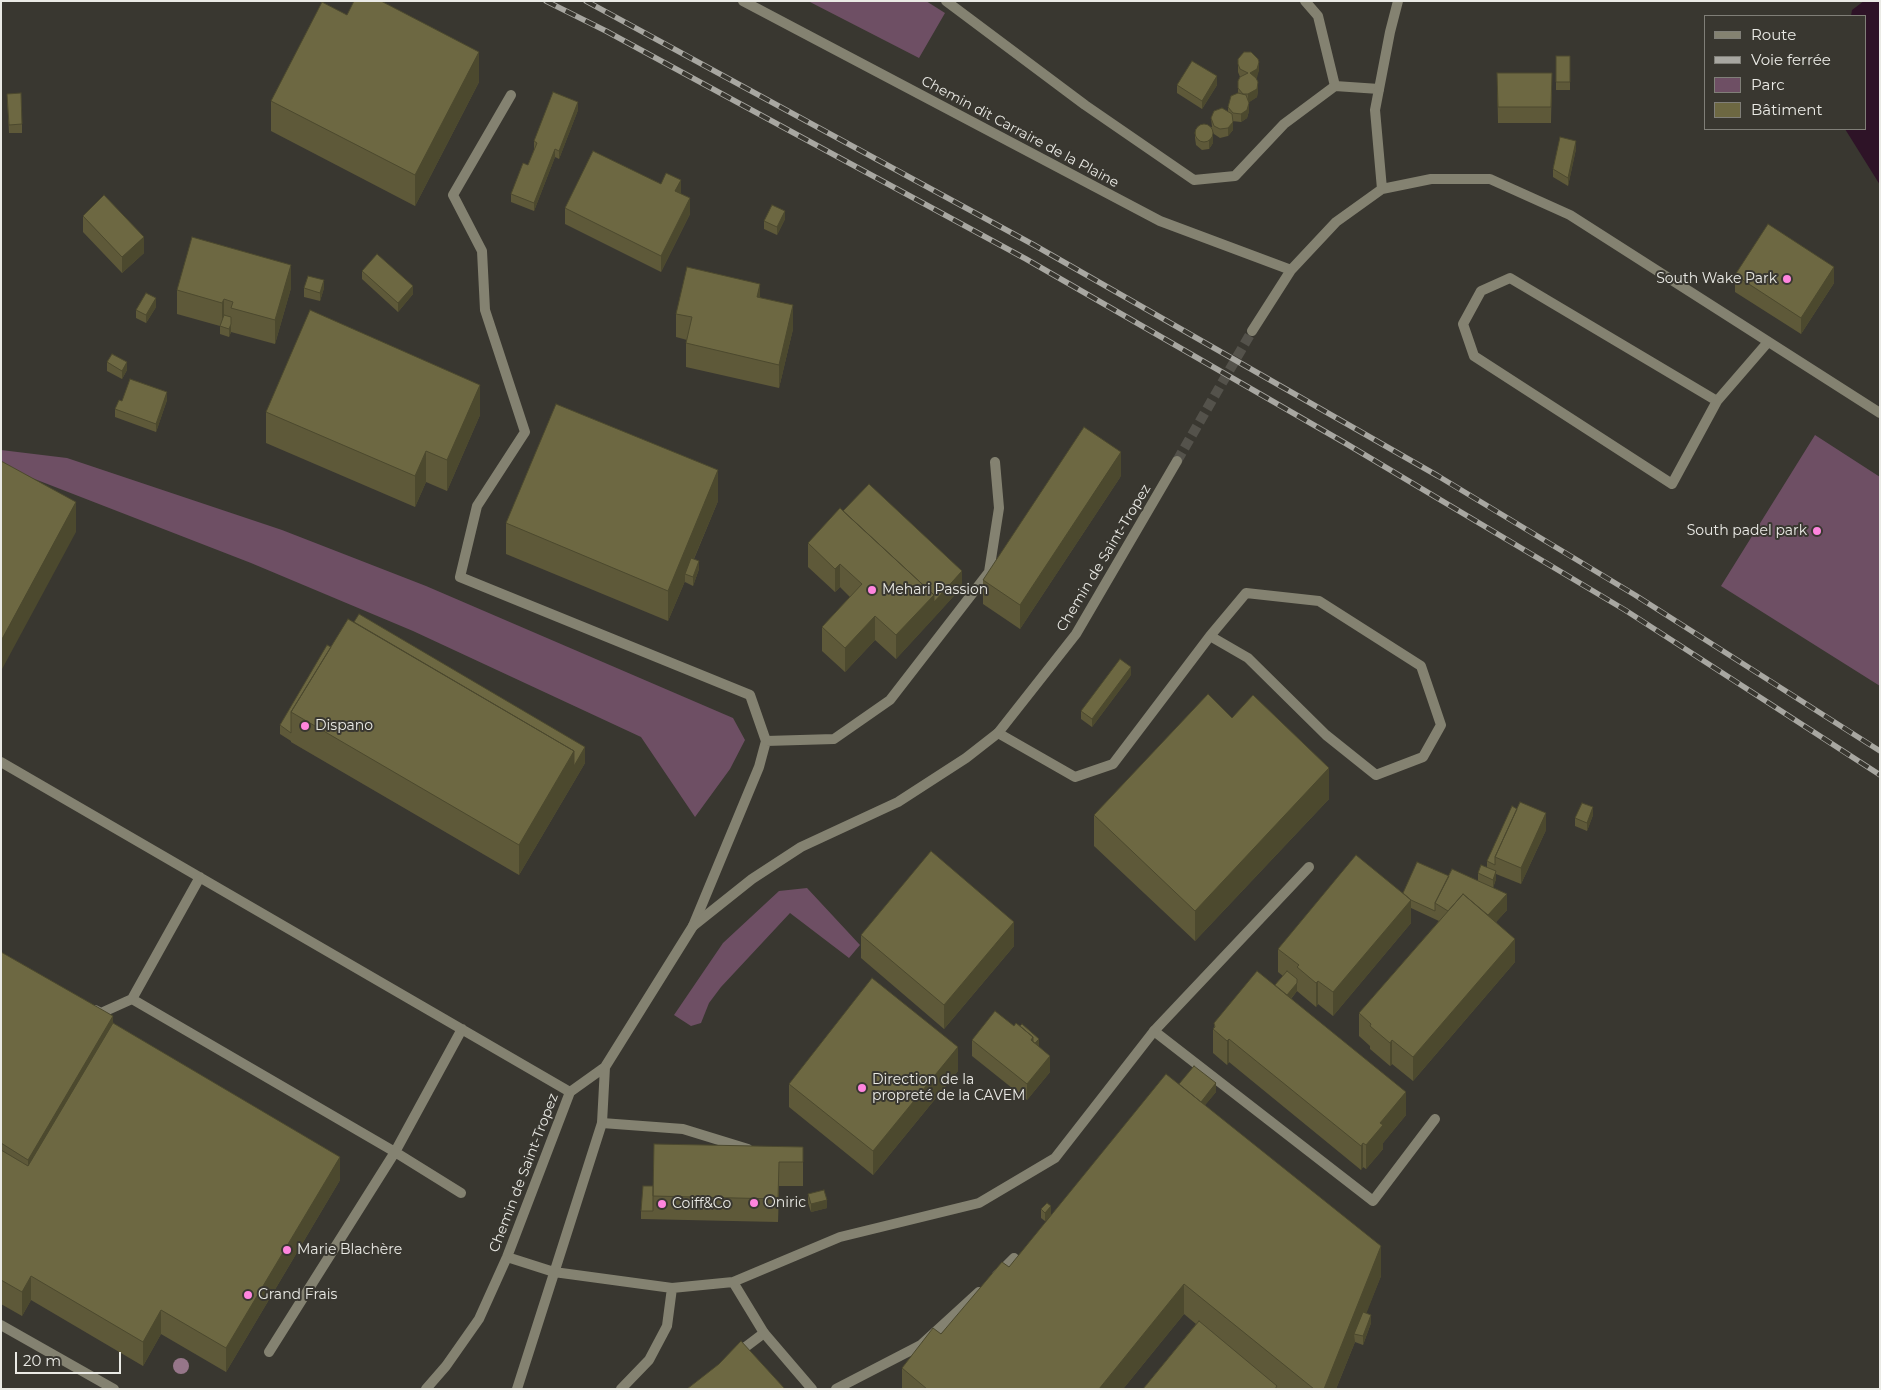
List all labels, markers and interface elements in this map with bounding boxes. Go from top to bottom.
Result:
legend [1704,15,1866,130]
text: Route [1751,25,1796,44]
text: Voie ferrée [1751,50,1831,69]
street label: Chemin dit Carraire de la Plaine [918,73,1122,191]
text: Parc [1751,75,1785,94]
text: Bâtiment [1751,100,1823,119]
place label: South Wake Park [1656,271,1777,287]
marker: South Wake Park [1781,273,1793,285]
street label: Chemin de Saint-Tropez [1053,481,1155,635]
place label: South padel park [1687,523,1807,539]
marker: South padel park [1811,525,1823,537]
place label: Mehari Passion [882,582,988,598]
marker: Mehari Passion [866,584,878,596]
place label: Dispano [315,718,373,734]
marker: Dispano [299,720,311,732]
place label: Direction de la propreté de la CAVEM [872,1072,1025,1104]
marker: Direction de la propreté de la CAVEM [856,1082,868,1094]
street label: Chemin de Saint-Tropez [486,1091,562,1255]
place label: Oniric [764,1195,806,1211]
place label: Coiff&Co [672,1196,731,1212]
marker: Oniric [748,1197,760,1209]
marker: Coiff&Co [656,1198,668,1210]
place label: Marie Blachère [297,1242,402,1258]
marker: Marie Blachère [281,1244,293,1256]
place label: Grand Frais [258,1287,337,1303]
marker: Grand Frais [242,1289,254,1301]
scale bar [18,1342,124,1374]
text: 20 m [23,1351,61,1370]

